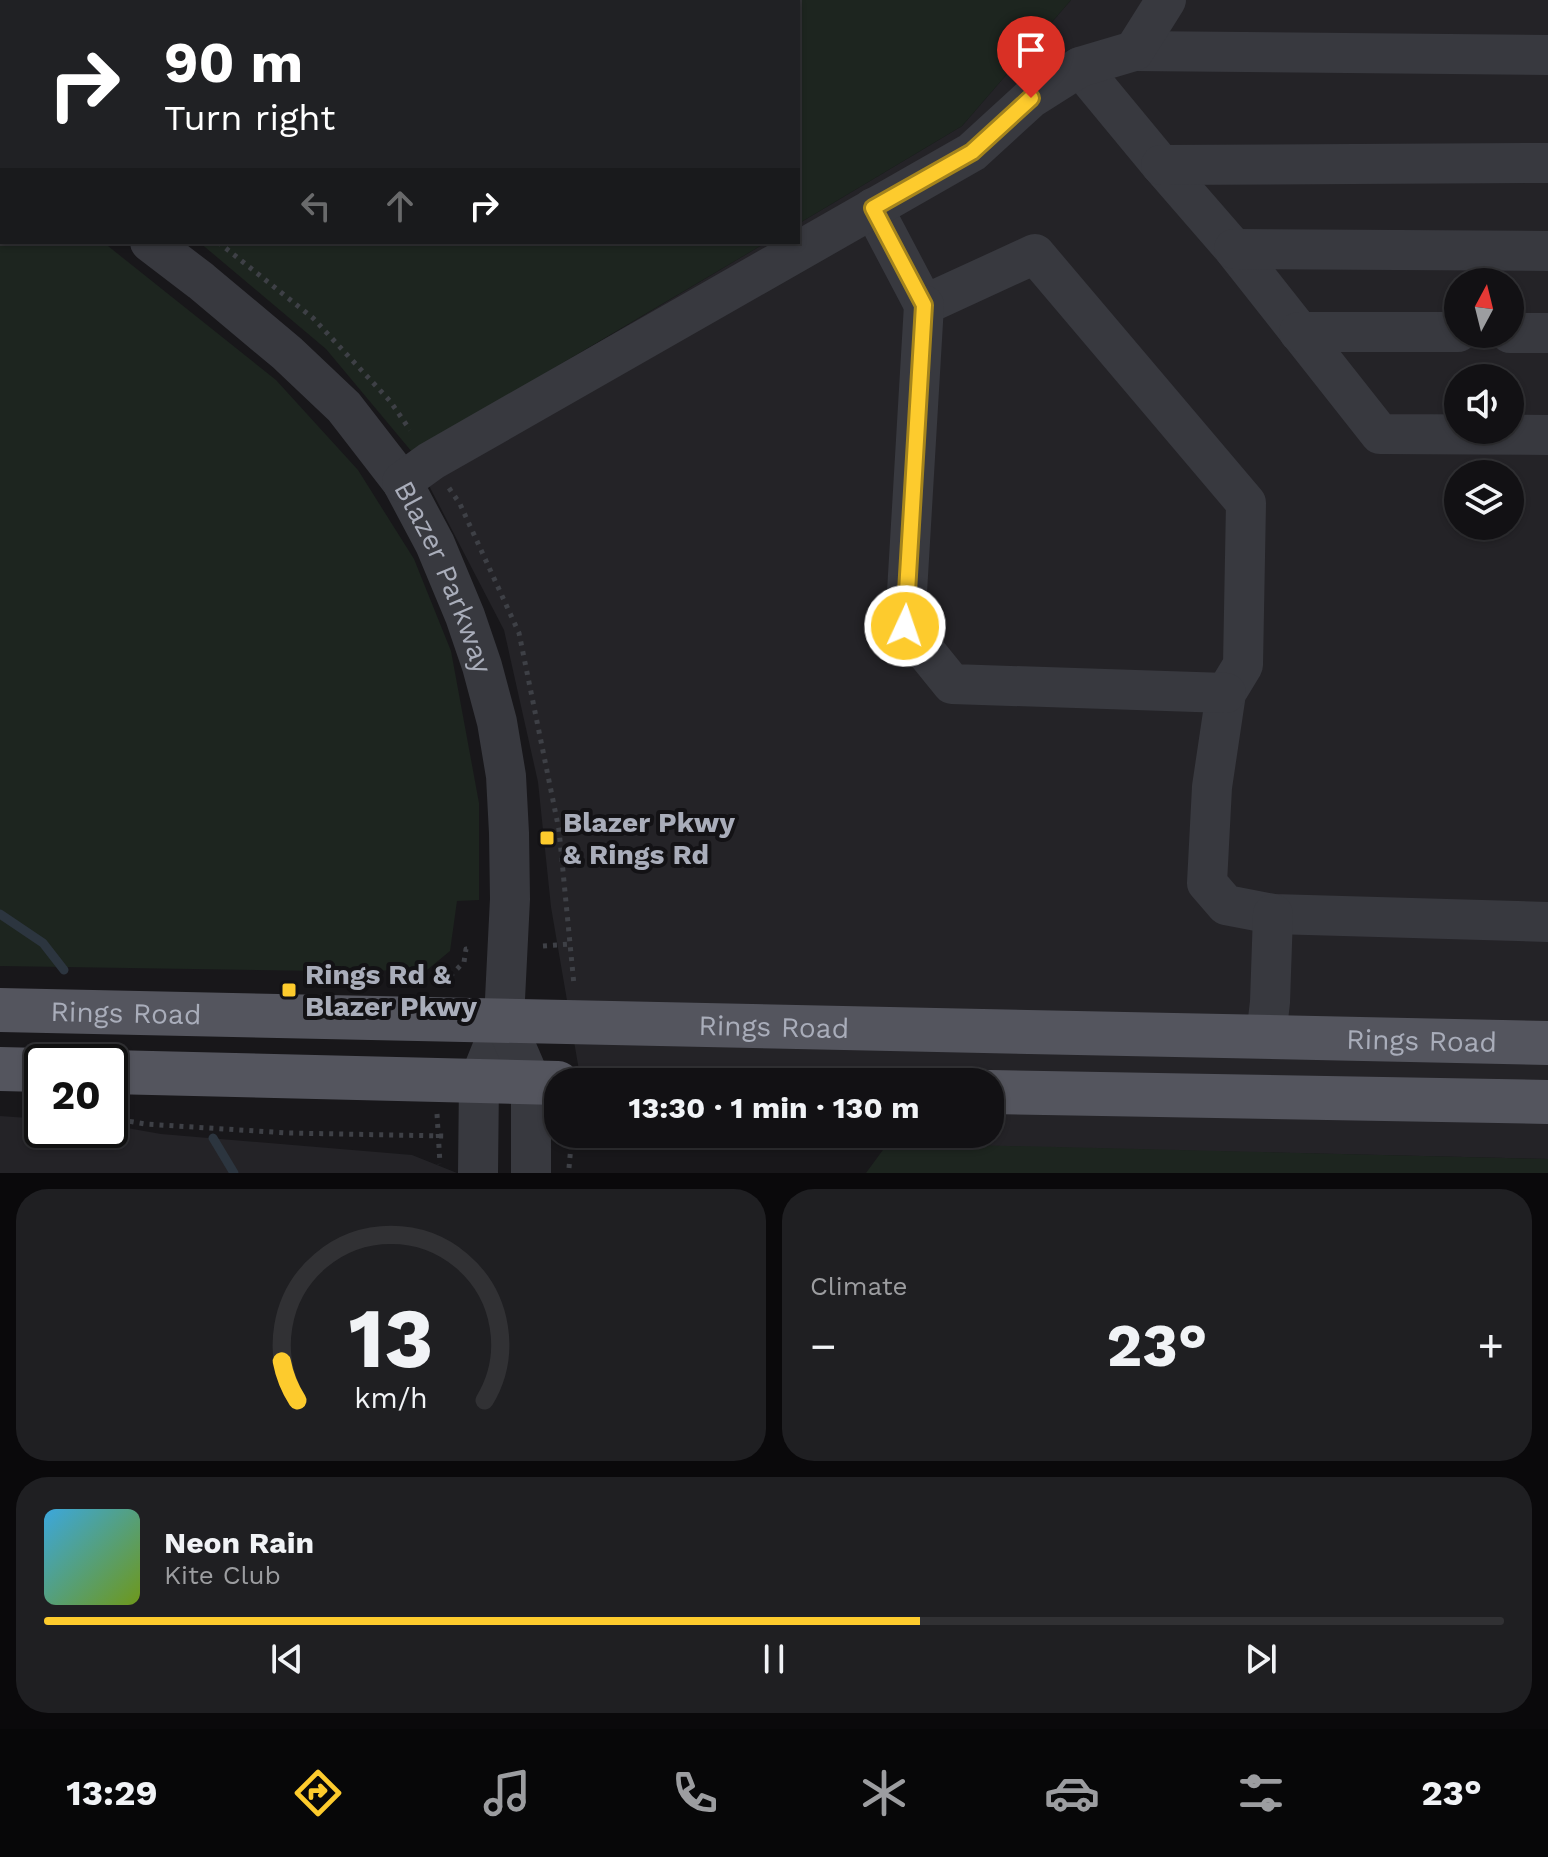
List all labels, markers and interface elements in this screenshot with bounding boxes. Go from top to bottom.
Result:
pin [997,16,1065,98]
icon: arrive [1009,28,1053,72]
text: 90 m [164,30,303,96]
icon: right [32,32,136,136]
text: Turn right [164,97,335,139]
icon: left [294,184,338,228]
icon: ahead [378,184,422,228]
icon: right [462,184,506,228]
north arrow [1444,268,1524,348]
map controls [1444,268,1524,540]
button: sound [1444,364,1524,444]
button: layers [1444,460,1524,540]
street label: Blazer Parkway [388,475,500,678]
position arrow [863,584,947,668]
place label: Blazer Pkwy & Rings Rd [563,806,735,871]
marker: Blazer Pkwy & Rings Rd [538,829,556,847]
place label: Rings Rd & Blazer Pkwy [305,958,477,1023]
marker: Rings Rd & Blazer Pkwy [280,981,298,999]
street label: Rings Road [50,995,202,1031]
street label: Rings Road [698,1008,850,1045]
street label: Rings Road [1346,1022,1497,1058]
speed limit sign: 20 [24,1044,128,1148]
text: 13:30 · 1 min · 130 m [628,1090,920,1125]
text: Climate [810,1271,908,1301]
text: 13 [348,1290,434,1387]
text: 23° [1106,1310,1208,1381]
text: − [810,1320,837,1372]
text: + [1477,1320,1504,1372]
text: km/h [354,1381,428,1415]
text: Neon Rain [164,1525,314,1560]
text: Kite Club [164,1560,281,1590]
icon: previous [265,1637,309,1681]
icon: pause [752,1637,796,1681]
icon: next [1239,1637,1283,1681]
icon: directions [290,1765,346,1821]
icon: music [479,1765,535,1821]
icon: phone [667,1765,723,1821]
icon: climate [856,1765,912,1821]
icon: car [1044,1765,1100,1821]
icon: filters [1233,1765,1289,1821]
text: 13:29 [66,1772,158,1814]
text: 23° [1421,1772,1482,1814]

